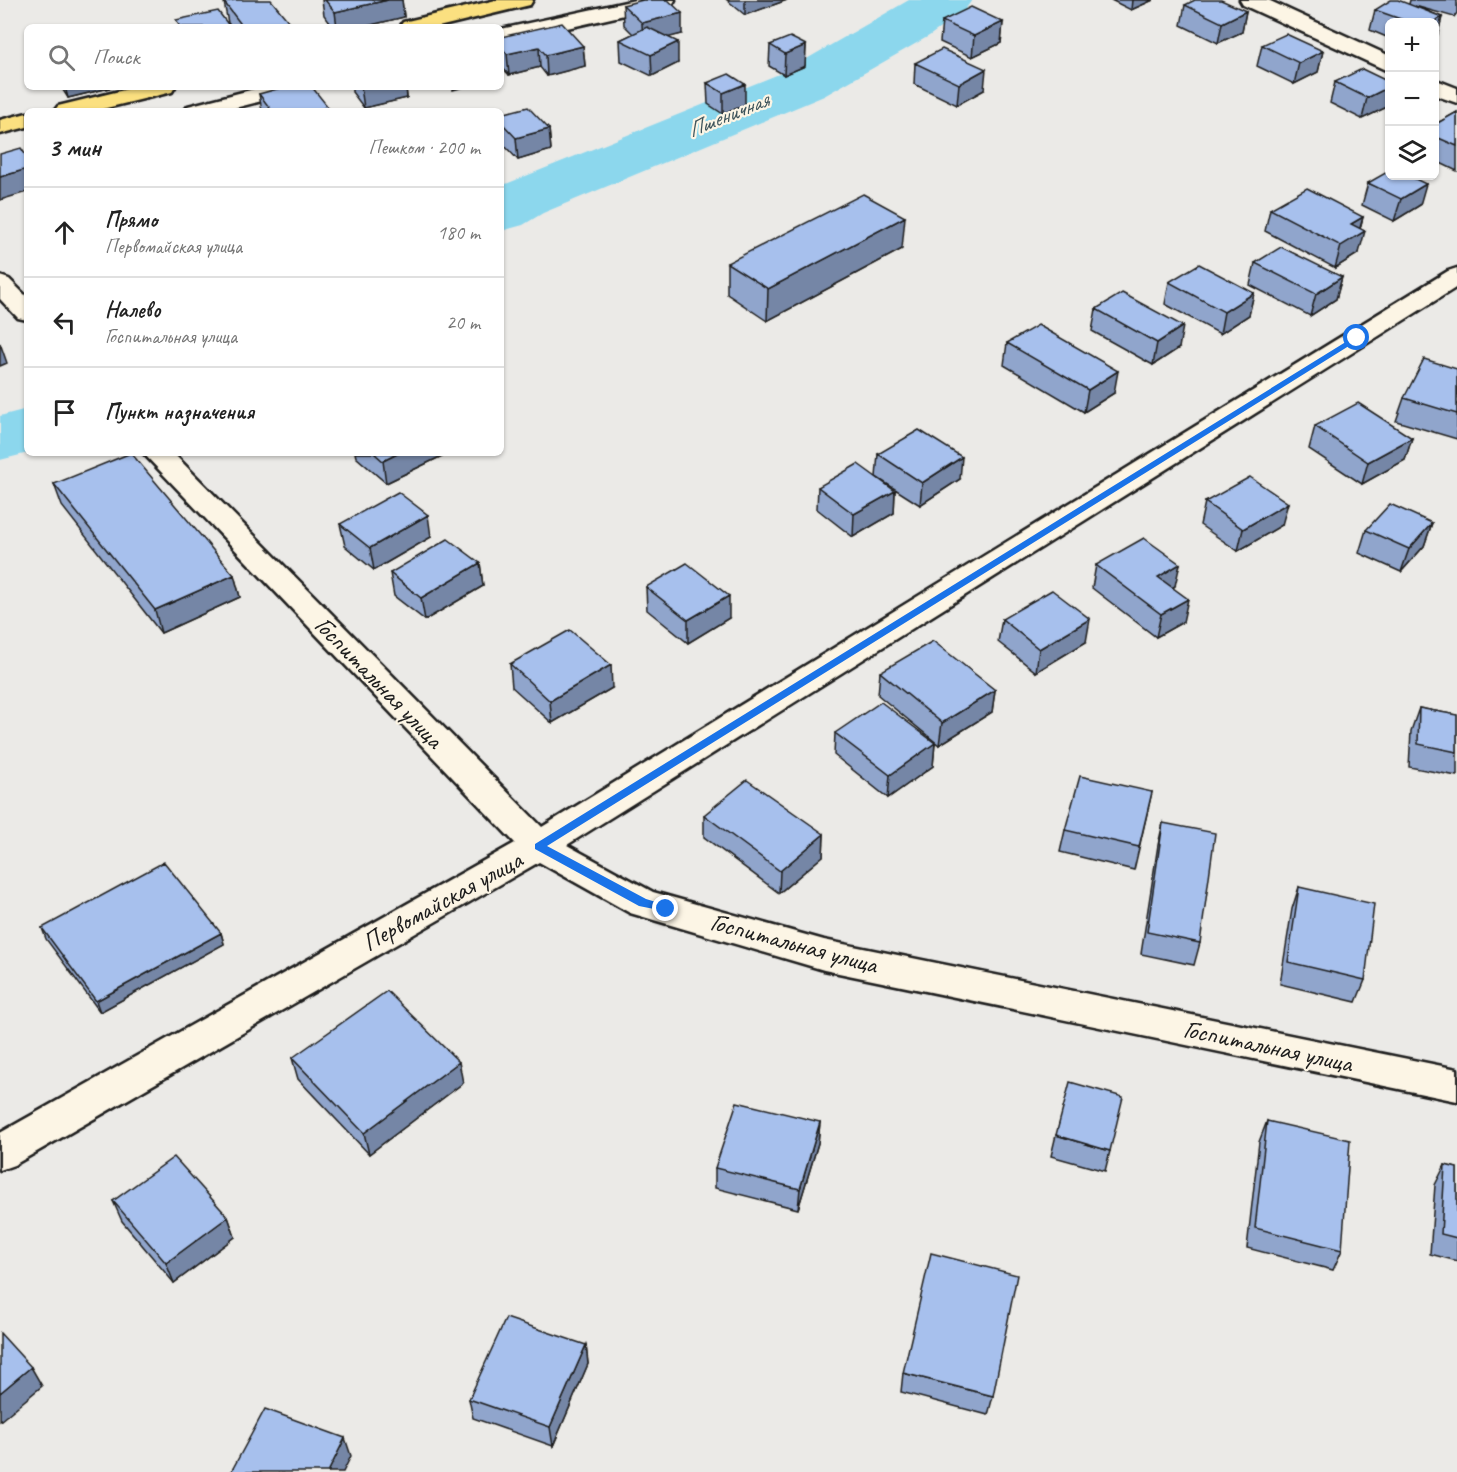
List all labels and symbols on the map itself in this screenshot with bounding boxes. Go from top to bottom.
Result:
water label: Пшеничная [683,85,776,144]
route start [1343,324,1369,350]
street label: Госпитальная улица [308,609,452,756]
street label: Первомайская улица [356,843,529,959]
route end [652,895,678,921]
street label: Госпитальная улица [707,905,883,982]
street label: Госпитальная улица [1181,1012,1357,1080]

